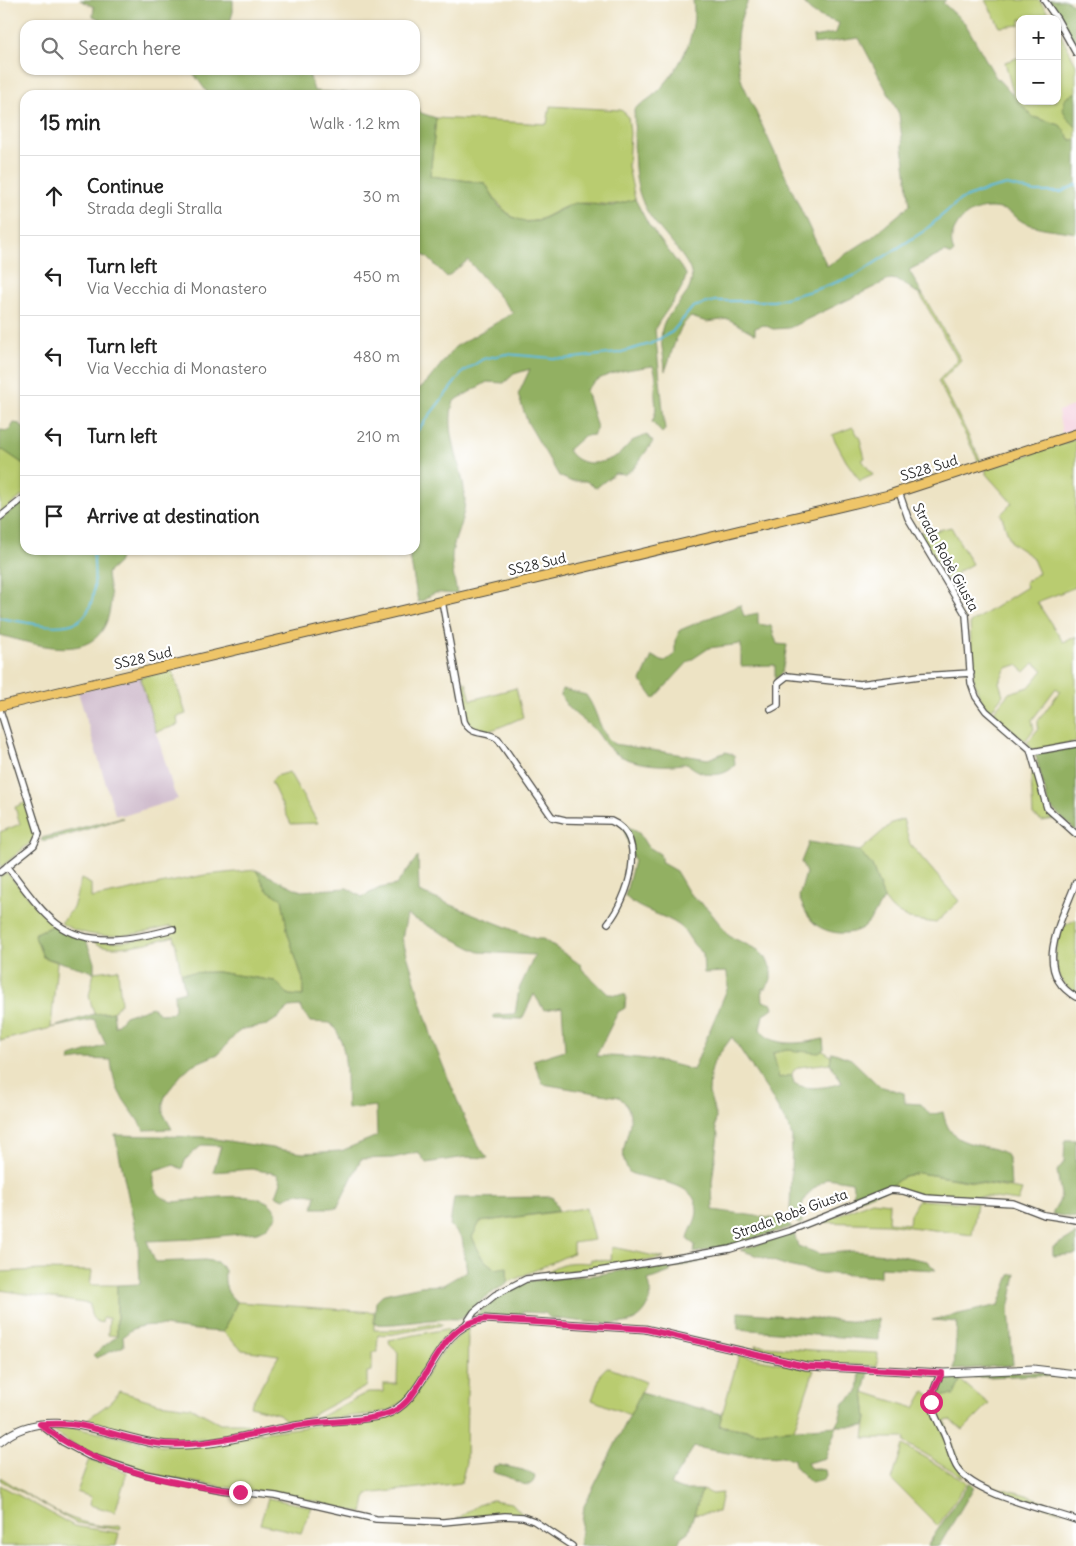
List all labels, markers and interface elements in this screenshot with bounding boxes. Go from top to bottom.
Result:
map controls [1016,15,1061,105]
button: + [1016,15,1061,60]
search box [20,20,420,75]
icon: search [38,34,66,62]
text: Search here [78,36,181,60]
button: − [1016,60,1061,105]
text: 15 min [40,109,101,136]
text: Walk · 1.2 km [310,113,400,133]
text: Continue [87,174,164,198]
icon: ahead [40,182,68,210]
text: 30 m [363,186,400,206]
text: Strada degli Stralla [87,198,222,218]
text: Turn left [87,254,157,278]
icon: left [40,262,68,290]
text: 450 m [353,266,400,286]
text: Via Vecchia di Monastero [87,278,267,298]
text: Turn left [87,334,157,358]
icon: left [40,342,68,370]
text: 480 m [353,346,400,366]
text: Via Vecchia di Monastero [87,358,267,378]
icon: left [40,422,68,450]
text: Turn left [87,424,157,448]
text: 210 m [357,426,400,446]
street label: SS28 Sud [898,451,960,485]
street label: Strada Robè Giusta [909,500,983,614]
icon: arrive [40,502,68,530]
text: Arrive at destination [87,504,260,528]
street label: SS28 Sud [506,549,568,579]
street label: SS28 Sud [112,643,174,673]
street label: Strada Robè Giusta [730,1185,850,1243]
route start [920,1391,943,1414]
route end [229,1481,252,1504]

